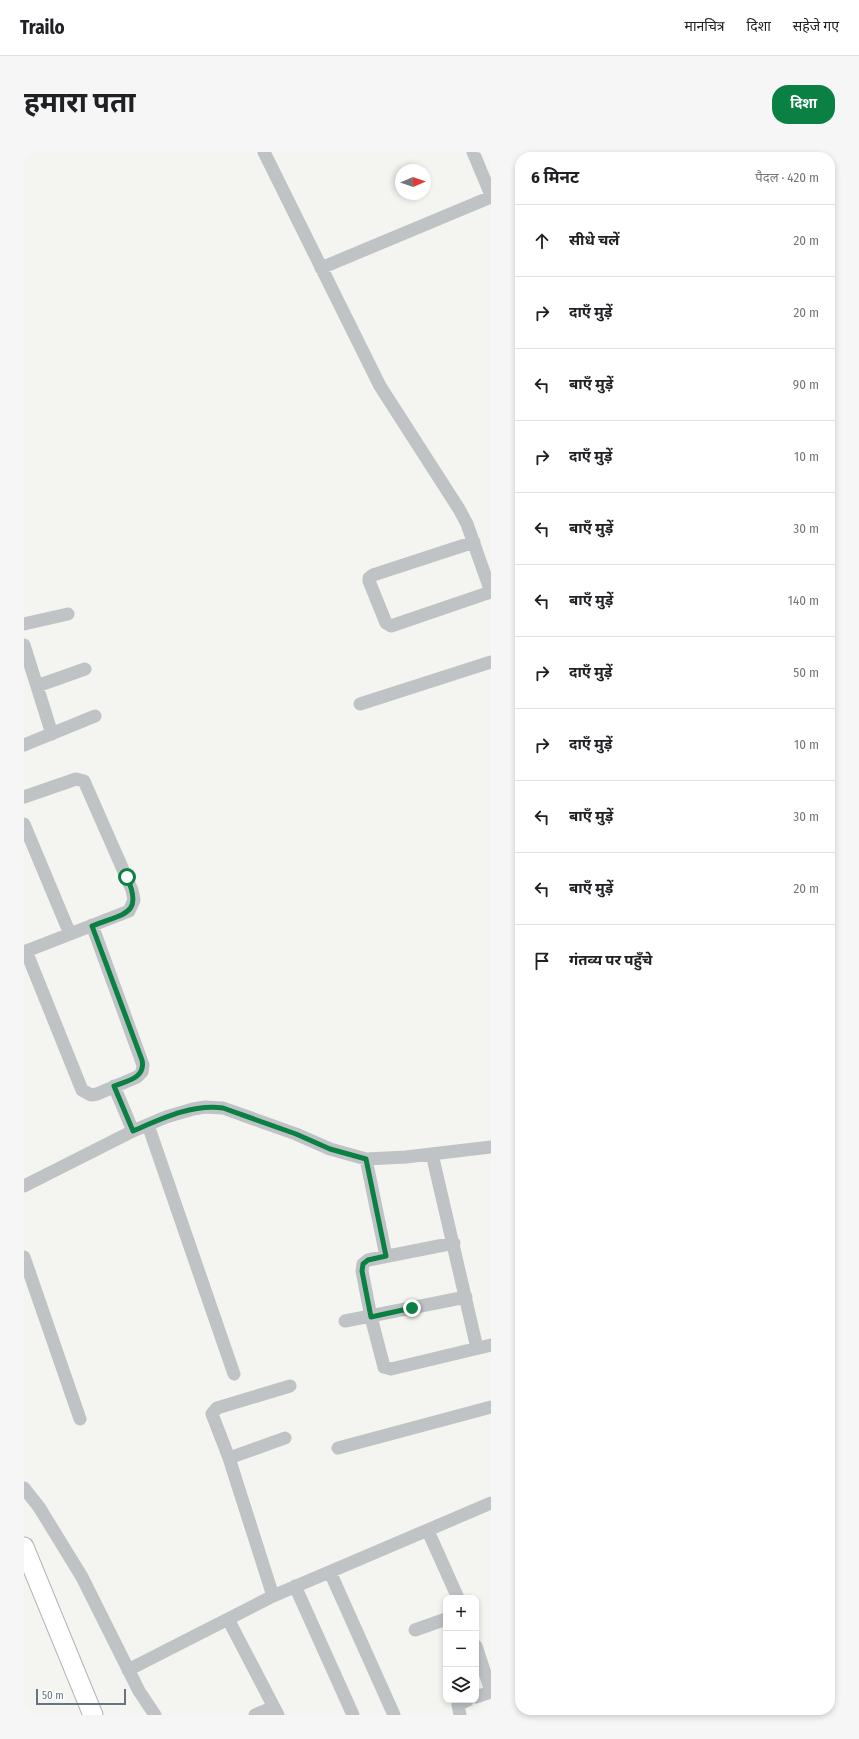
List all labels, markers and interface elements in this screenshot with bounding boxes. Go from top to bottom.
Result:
text: Trailo [20,16,65,39]
text: मानचित्र [685,18,725,35]
text: दिशा [747,18,771,35]
text: सहेजे गए [793,18,839,35]
button: दिशा [772,85,835,124]
text: हमारा पता [24,86,136,119]
north arrow [395,164,431,200]
text: 6 मिनट [531,167,579,188]
text: पैदल · 420 m [755,170,819,185]
icon: ahead [531,230,553,252]
text: सीधे चलें [569,231,619,249]
text: 20 m [793,233,819,248]
icon: right [531,302,553,324]
text: दाएँ मुड़ें [569,303,612,321]
text: 20 m [793,305,819,320]
icon: left [531,374,553,396]
text: बाएँ मुड़ें [569,375,613,393]
text: 90 m [793,377,819,392]
icon: right [531,446,553,468]
text: दाएँ मुड़ें [569,447,612,465]
text: 10 m [794,449,819,464]
icon: left [531,518,553,540]
text: बाएँ मुड़ें [569,519,613,537]
text: 30 m [793,521,819,536]
icon: left [531,590,553,612]
text: बाएँ मुड़ें [569,591,613,609]
text: 140 m [788,593,819,608]
icon: right [531,662,553,684]
text: दाएँ मुड़ें [569,663,612,681]
text: 50 m [793,665,819,680]
icon: right [531,734,553,756]
text: दाएँ मुड़ें [569,735,612,753]
text: 10 m [794,737,819,752]
icon: left [531,806,553,828]
text: बाएँ मुड़ें [569,807,613,825]
text: 30 m [793,809,819,824]
route start [118,868,136,886]
icon: left [531,878,553,900]
text: बाएँ मुड़ें [569,879,613,897]
text: 20 m [793,881,819,896]
icon: arrive [531,950,553,972]
text: गंतव्य पर पहुँचे [569,951,652,969]
route end [403,1299,421,1317]
map controls [443,1595,479,1703]
button: + [443,1595,479,1631]
button: − [443,1631,479,1667]
button: layers [443,1667,479,1703]
scale bar [36,1687,126,1706]
text: 50 m [42,1689,64,1702]

